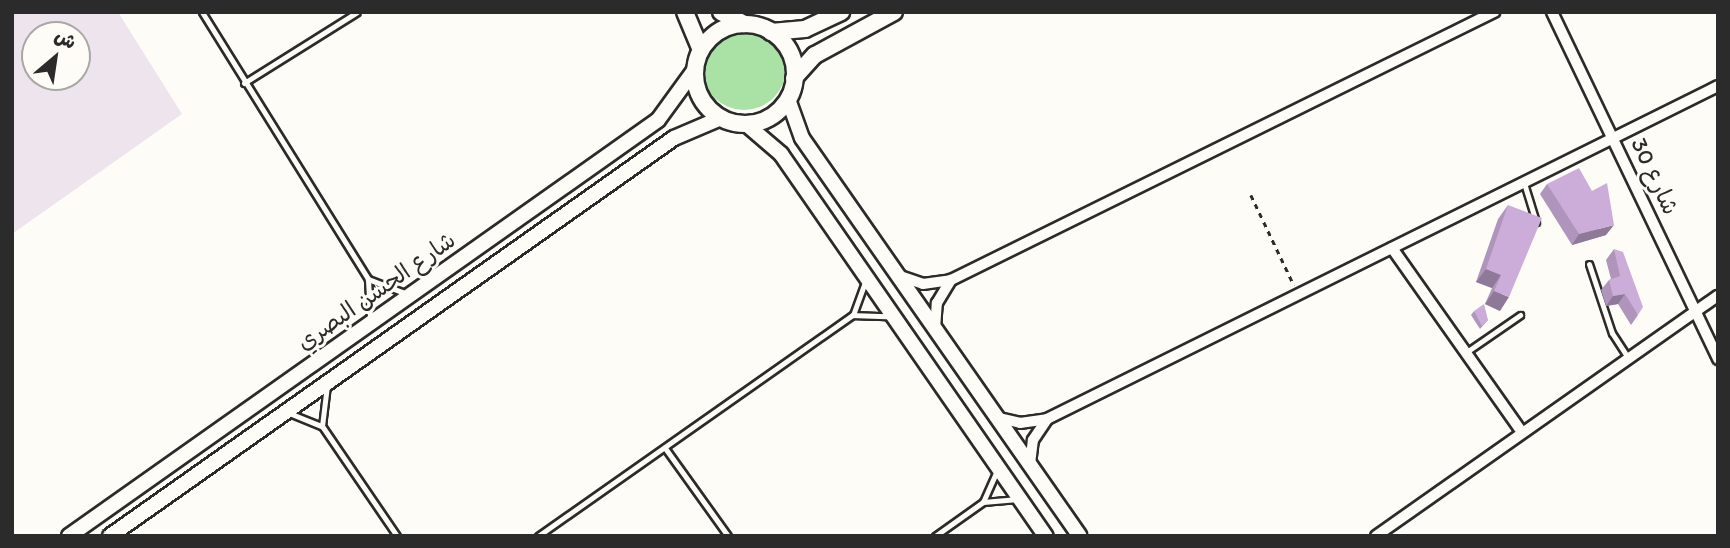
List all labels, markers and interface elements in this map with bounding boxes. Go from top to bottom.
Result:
north arrow [21,21,91,91]
text: ش [51,24,80,54]
street label: شارع 30 [1625,133,1685,219]
street label: شارع الحسن البصري [291,226,461,356]

